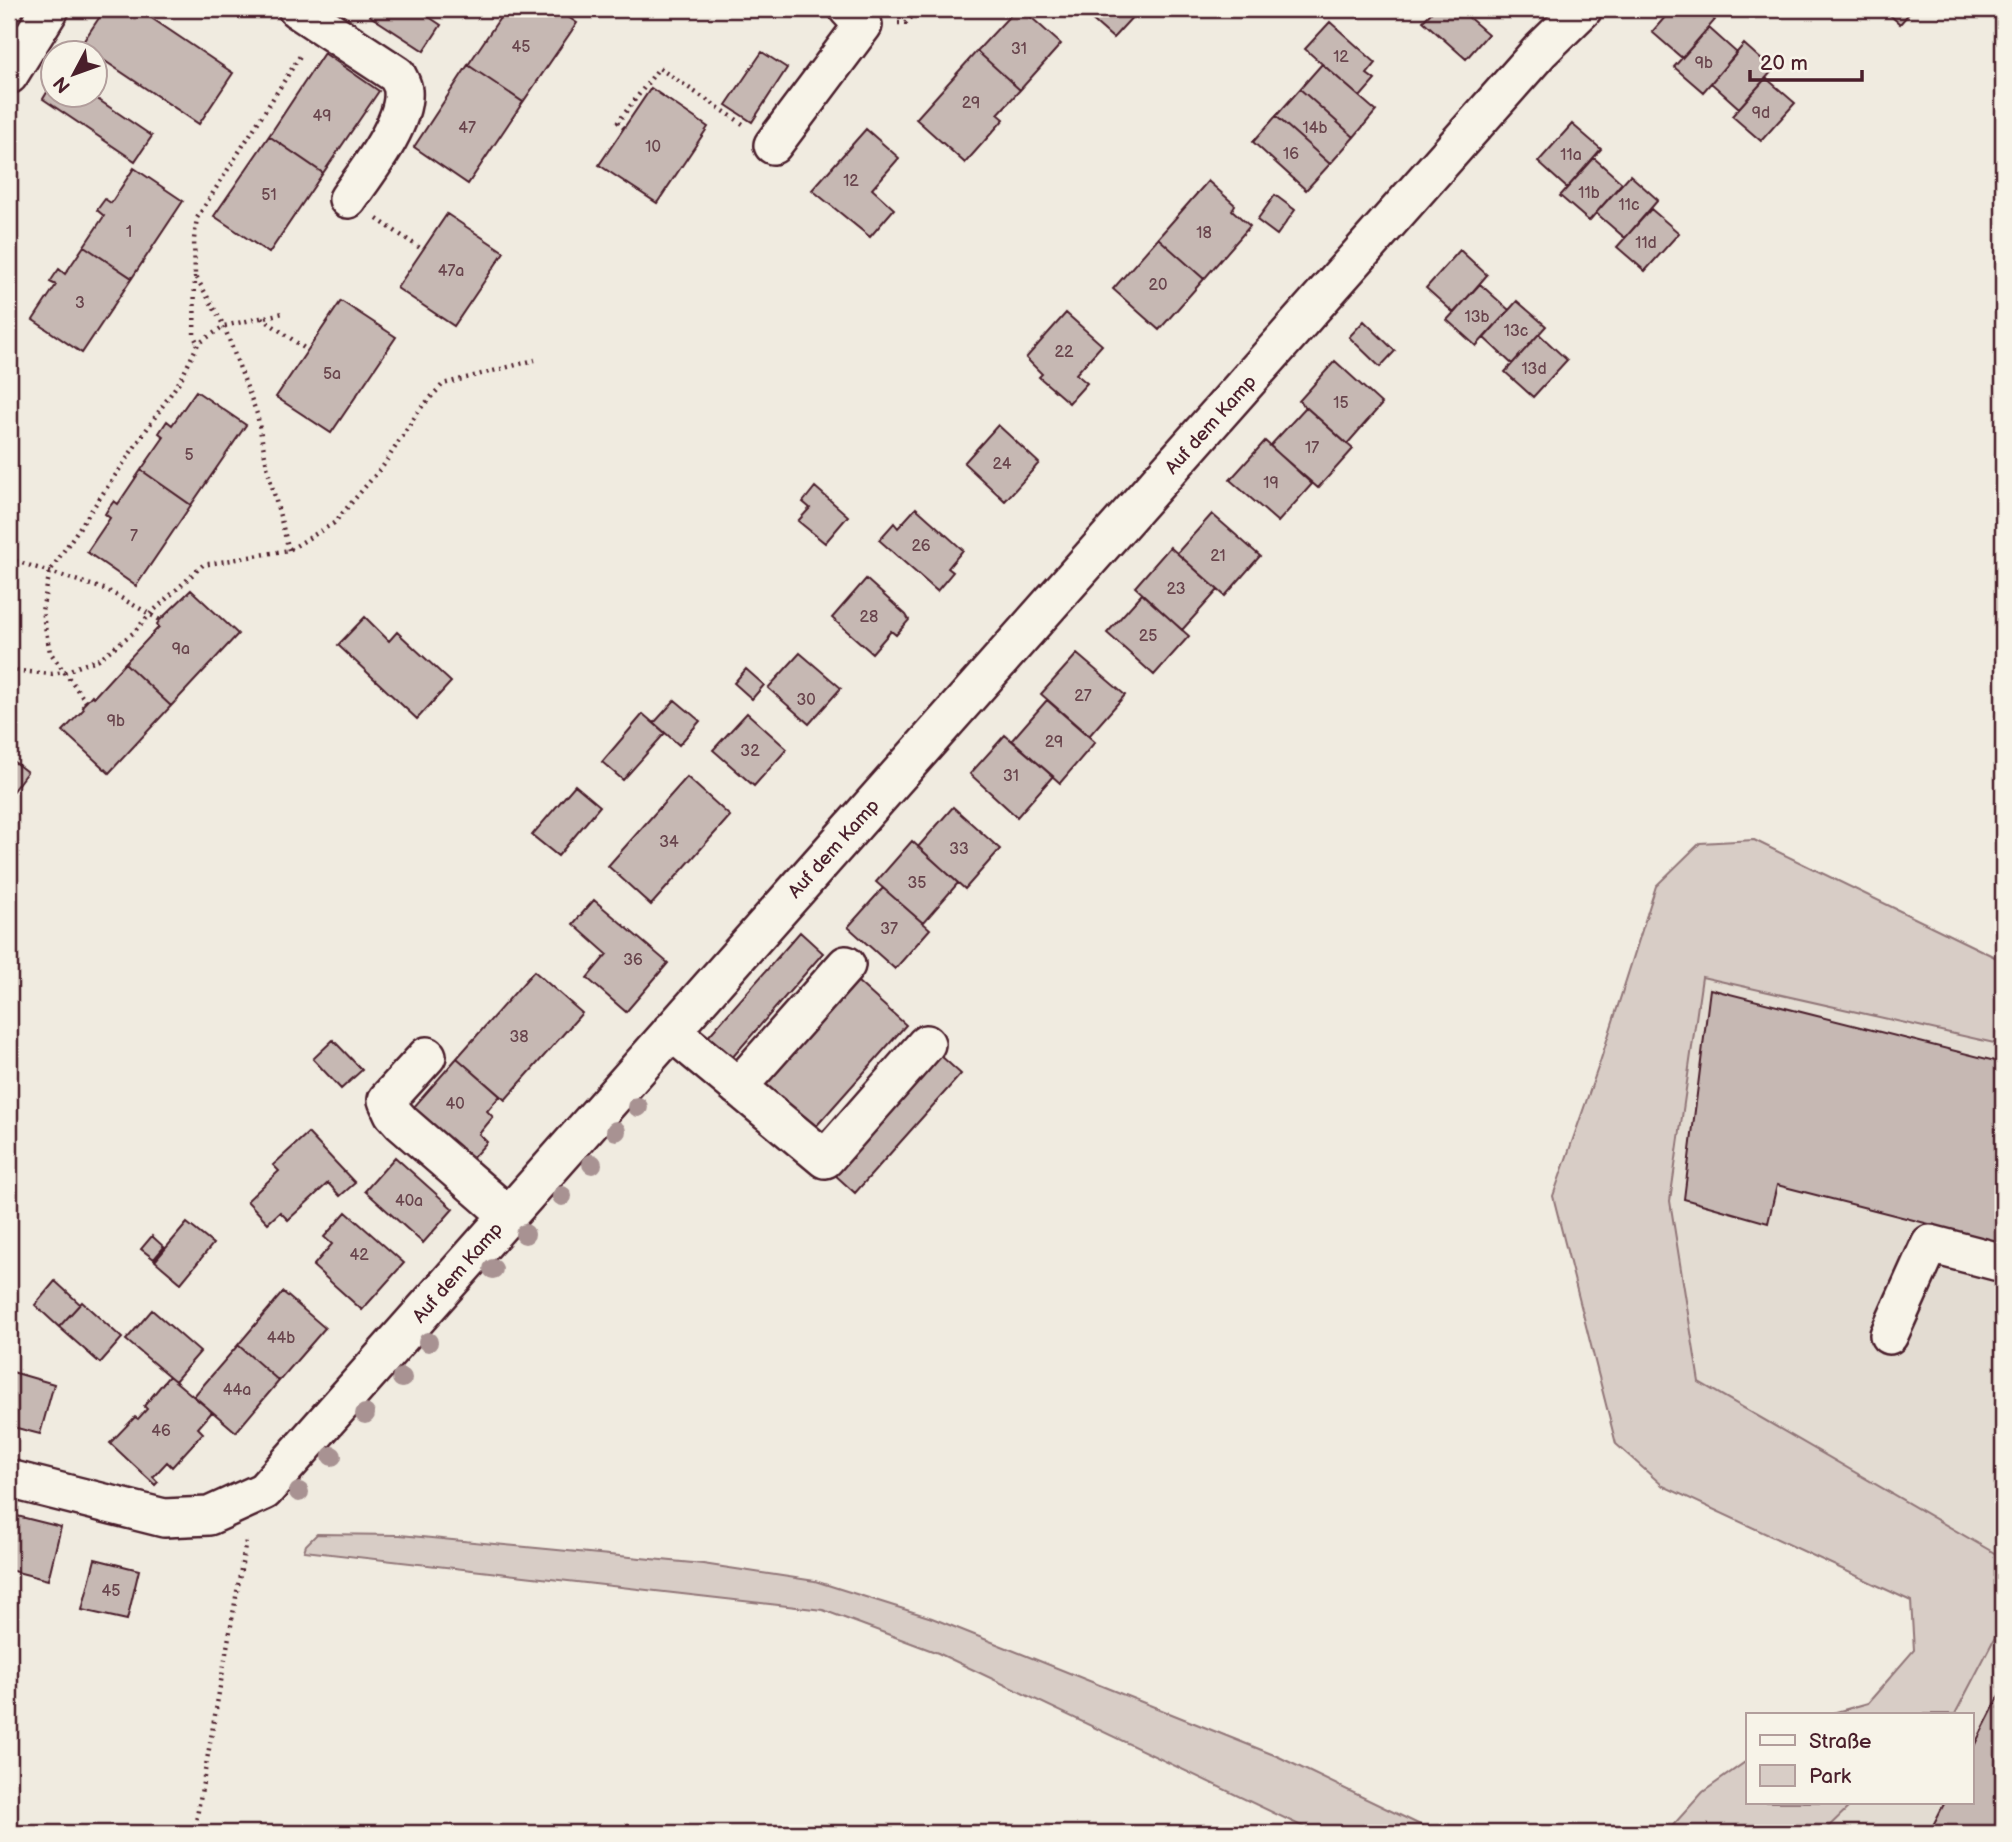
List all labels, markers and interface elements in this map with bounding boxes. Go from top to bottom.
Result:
north arrow [38,38,108,108]
house number: 45 [512,38,530,57]
scale bar [1750,38,1862,82]
house number: 31 [1011,40,1027,59]
house number: 12 [1333,48,1349,67]
text: 20 m [1760,51,1808,76]
house number: 9b [1695,54,1713,73]
text: N [49,71,76,97]
house number: 29 [962,94,980,113]
house number: 9d [1752,104,1770,123]
house number: 49 [312,107,332,126]
house number: 47 [458,119,476,138]
house number: 14b [1303,119,1327,138]
house number: 10 [645,138,661,157]
house number: 16 [1283,145,1299,164]
house number: 11a [1560,146,1582,165]
house number: 12 [843,172,859,191]
house number: 11b [1578,184,1600,203]
house number: 51 [261,186,277,205]
house number: 11c [1619,196,1639,215]
house number: 1 [126,223,132,242]
house number: 18 [1196,224,1212,243]
house number: 11d [1635,234,1657,253]
house number: 47a [438,262,464,281]
house number: 20 [1149,276,1167,295]
house number: 3 [75,294,85,313]
house number: 13b [1464,308,1490,327]
house number: 13c [1504,322,1528,341]
house number: 22 [1055,343,1074,362]
house number: 13d [1521,360,1547,379]
house number: 5a [323,365,341,384]
street label: Auf dem Kamp [1161,371,1262,479]
house number: 15 [1333,394,1349,413]
house number: 17 [1305,439,1319,458]
house number: 5 [184,446,194,465]
house number: 24 [993,455,1012,474]
house number: 19 [1263,474,1279,493]
house number: 7 [130,527,138,546]
house number: 26 [911,537,931,556]
house number: 21 [1210,547,1226,566]
house number: 23 [1167,580,1186,599]
house number: 28 [860,608,878,627]
house number: 25 [1139,627,1157,646]
house number: 9a [172,640,190,659]
house number: 27 [1074,687,1092,706]
house number: 30 [796,691,816,710]
house number: 9b [107,712,125,731]
house number: 29 [1045,733,1063,752]
house number: 32 [740,742,760,761]
house number: 31 [1003,767,1019,786]
street label: Auf dem Kamp [784,795,885,903]
house number: 34 [659,833,679,852]
house number: 33 [949,840,969,859]
house number: 35 [907,874,927,893]
house number: 37 [880,920,898,939]
house number: 36 [623,951,643,970]
house number: 38 [509,1028,529,1047]
house number: 40 [445,1095,465,1114]
house number: 40a [395,1192,423,1211]
street label: Auf dem Kamp [408,1218,508,1328]
house number: 42 [349,1246,369,1265]
house number: 44b [267,1329,295,1348]
house number: 44a [223,1381,251,1400]
house number: 46 [151,1422,171,1441]
house number: 45 [102,1582,120,1601]
legend [1746,1713,1974,1804]
text: Straße [1809,1729,1871,1754]
text: Park [1809,1764,1852,1789]

